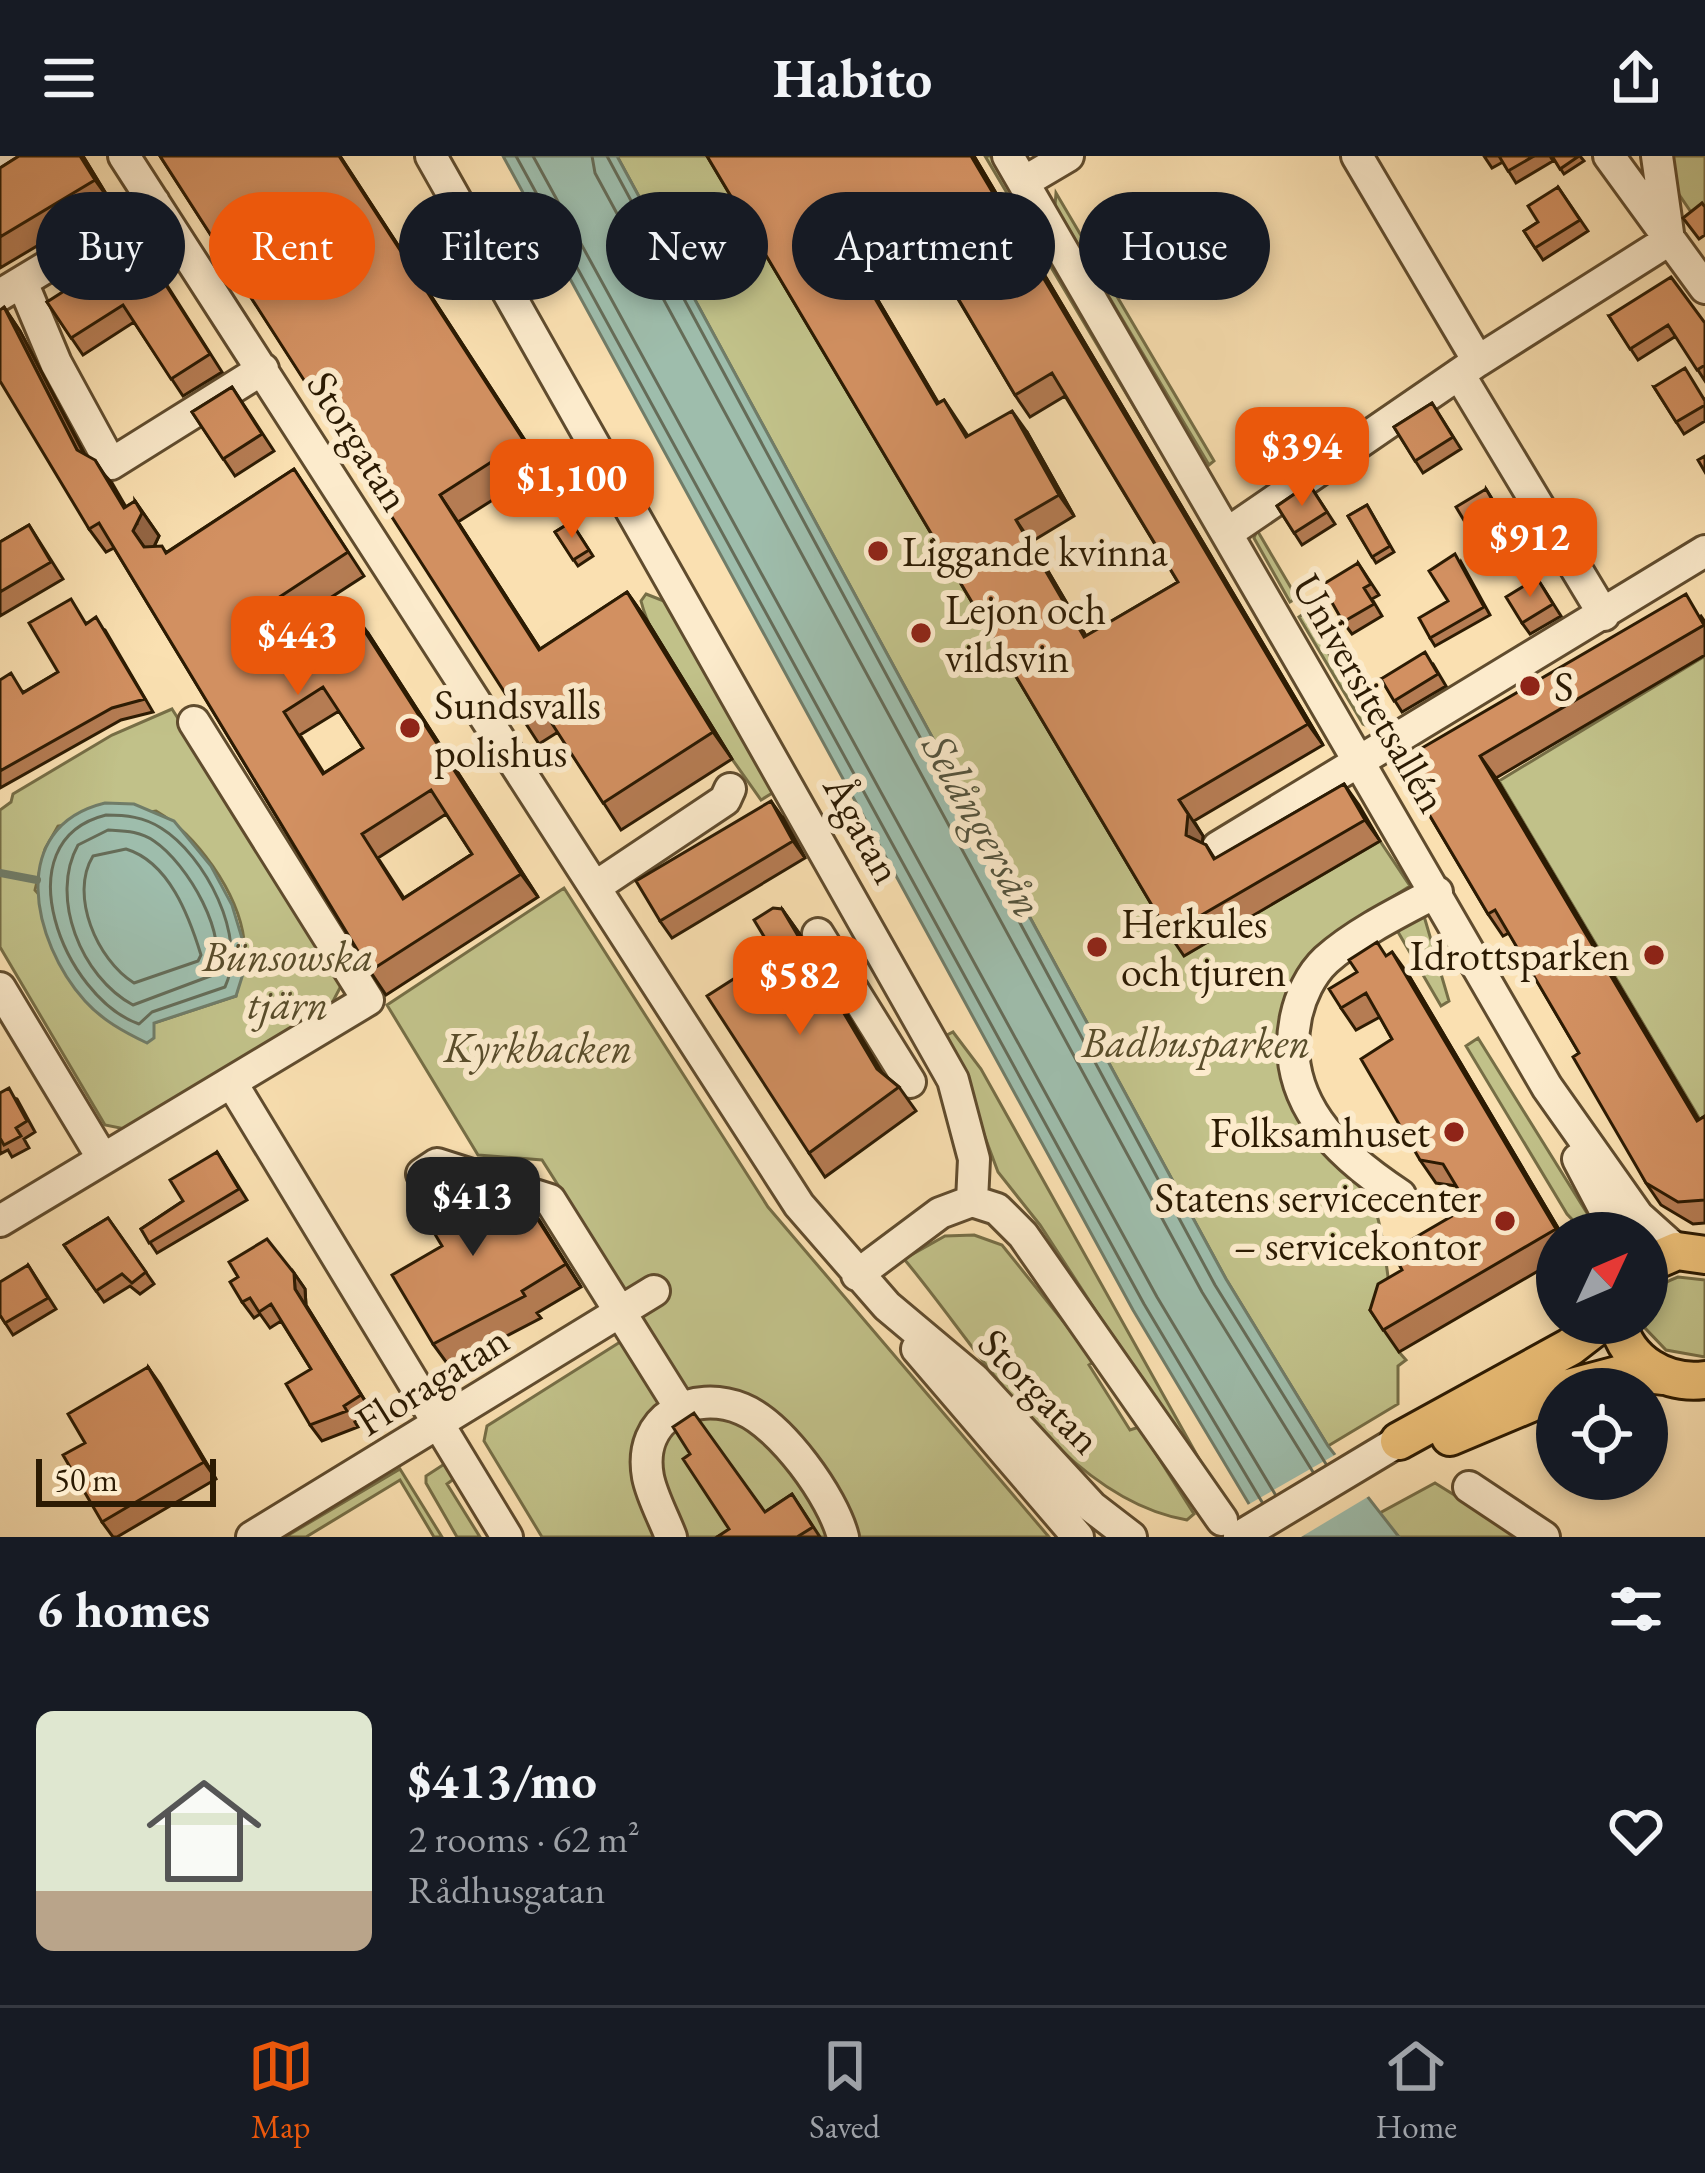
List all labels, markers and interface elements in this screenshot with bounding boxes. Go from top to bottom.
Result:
text: Habito [773,43,932,113]
icon: menu [36,45,102,111]
icon: share [1603,45,1669,111]
chip: Buy [36,192,185,300]
chip: Rent [209,192,375,300]
chip: Filters [399,192,582,300]
chip: New [606,192,768,300]
chip: Apartment [792,192,1055,300]
chip: House [1079,192,1270,300]
street label: Storgatan [295,361,423,521]
pin: $394 [1231,407,1373,509]
text: $394 [1262,420,1342,471]
pin: $1,100 [474,439,670,541]
text: $1,100 [517,452,627,503]
pin: $912 [1459,498,1601,600]
text: $912 [1490,511,1570,562]
place label: Liggande kvinna [902,524,1168,579]
marker: Liggande kvinna [865,538,891,564]
street label: Universitetsallén [1279,564,1461,822]
place label: Lejon och vildsvin [945,582,1106,685]
pin: $443 [227,596,369,698]
text: $443 [258,609,338,660]
marker: Lejon och vildsvin [908,620,934,646]
place label: S [1554,659,1574,714]
marker: S [1517,673,1543,699]
place label: Sundsvalls polishus [434,677,601,780]
marker: Sundsvalls polishus [397,715,423,741]
water label: Selångersån [909,722,1058,927]
street label: Ågatan [810,764,915,893]
place label: Herkules och tjuren [1121,896,1286,999]
place label: Idrottsparken [1410,928,1630,983]
park label: Bünsowska tjärn [201,929,374,1032]
marker: Herkules och tjuren [1084,934,1110,960]
pin: $582 [729,936,871,1038]
marker: Idrottsparken [1641,942,1667,968]
text: $582 [760,949,840,1000]
park label: Badhusparken [1081,1015,1310,1070]
park label: Kyrkbacken [443,1020,632,1075]
place label: Folksamhuset [1210,1105,1430,1160]
marker: Folksamhuset [1441,1119,1467,1145]
pin: $413 [402,1157,544,1259]
text: $413 [433,1170,513,1221]
place label: Statens servicecenter – servicekontor [1155,1170,1481,1273]
marker: Statens servicecenter – servicekontor [1492,1208,1518,1234]
north arrow [1536,1212,1668,1344]
map controls [1536,1212,1668,1500]
street label: Floragatan [345,1312,519,1448]
street label: Storgatan [966,1316,1114,1466]
button: locate [1536,1368,1668,1500]
scale bar [36,1453,216,1506]
text: 50 m [54,1458,118,1501]
text: 6 homes [36,1576,210,1642]
icon: filters [1603,1576,1669,1642]
text: $413/mo [408,1747,597,1813]
icon: home [132,1759,276,1903]
icon: heart [1603,1798,1669,1864]
text: 2 rooms · 62 m² [408,1813,640,1864]
text: Rådhusgatan [408,1864,605,1915]
tab: Map [248,2033,314,2148]
tab: Saved [809,2033,880,2148]
tab: Home [1376,2033,1457,2148]

